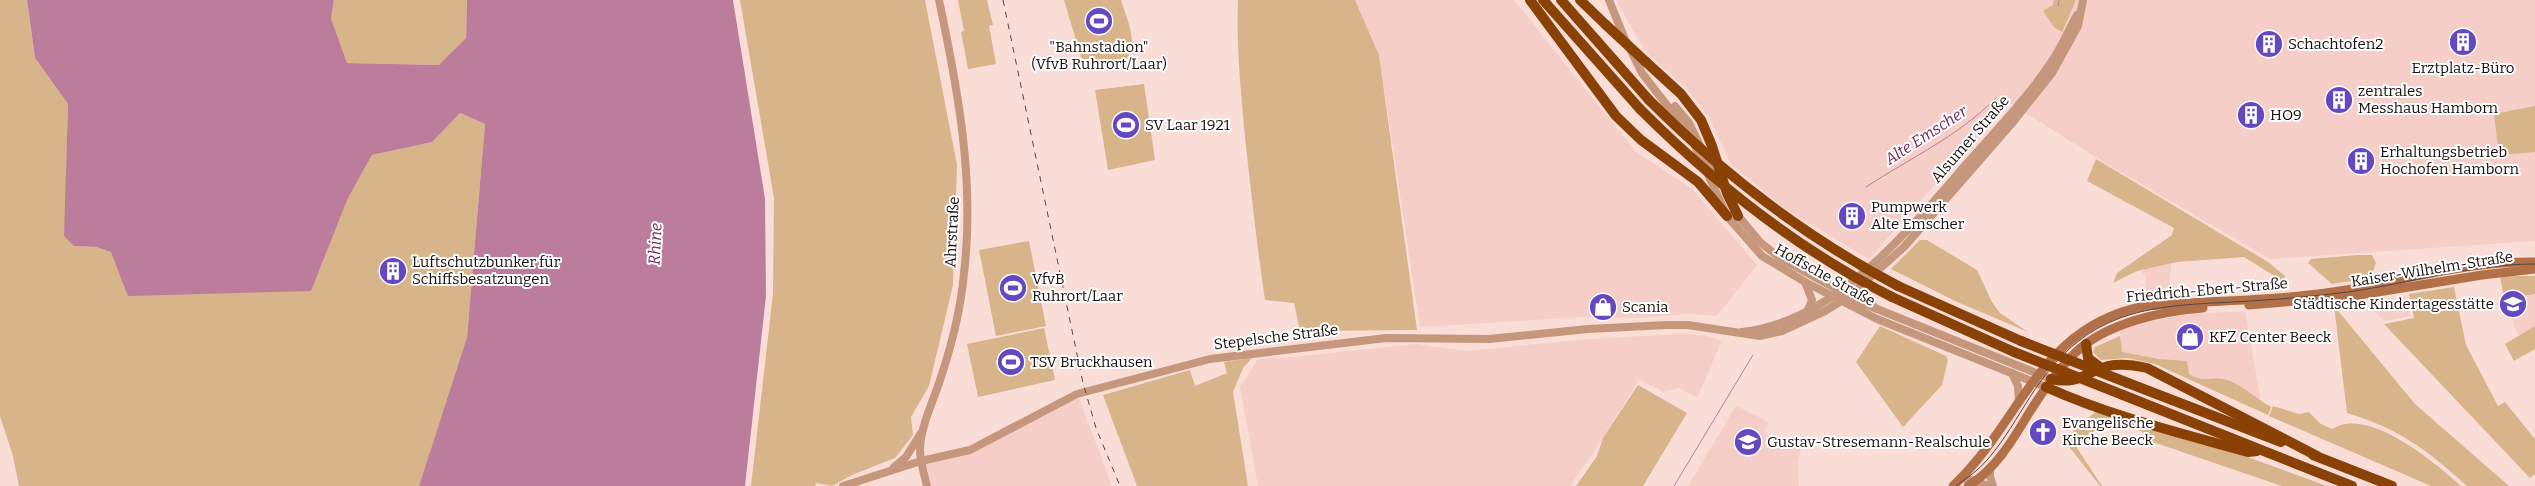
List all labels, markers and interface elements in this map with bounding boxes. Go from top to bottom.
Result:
sports icon: "Bahnstadion" (VfvB Ruhrort/Laar) [1084,6,1114,36]
building icon: Erztplatz-Büro [2448,27,2478,57]
building icon: Schachtofen2 [2254,29,2284,59]
place label: Schachtofen2 [2288,35,2383,53]
place label: "Bahnstadion" (VfvB Ruhrort/Laar) [1031,38,1167,73]
place label: Erztplatz-Büro [2412,59,2514,77]
place label: zentrales Messhaus Hamborn [2358,82,2499,117]
building icon: zentrales Messhaus Hamborn [2324,85,2354,115]
street label: Alsumer Straße [1927,92,2013,186]
building icon: HO9 [2236,100,2266,130]
water label: Alte Emscher [1881,101,1972,169]
place label: HO9 [2270,106,2302,124]
sports icon: SV Laar 1921 [1111,110,1141,140]
place label: SV Laar 1921 [1145,116,1230,134]
place label: Erhaltungsbetrieb Hochofen Hamborn [2380,143,2519,178]
building icon: Erhaltungsbetrieb Hochofen Hamborn [2346,146,2376,176]
street label: Ahrstraße [941,196,963,268]
place label: Pumpwerk Alte Emscher [1871,198,1965,233]
building icon: Pumpwerk Alte Emscher [1837,201,1867,231]
water label: Rhine [644,223,666,265]
street label: Hoffsche Straße [1772,240,1878,310]
street label: Kaiser-Wilhelm-Straße [2350,247,2514,291]
place label: Luftschutzbunker für Schiffsbesatzungen [412,253,561,288]
building icon: Luftschutzbunker für Schiffsbesatzungen [378,256,408,286]
place label: VfvB Ruhrort/Laar [1032,270,1123,305]
sports icon: VfvB Ruhrort/Laar [998,273,1028,303]
street label: Friedrich-Ebert-Straße [2125,274,2289,306]
school or university icon: Städtische Kindertagesstätte [2498,289,2528,319]
shop icon: Scania [1588,292,1618,322]
place label: Städtische Kindertagesstätte [2293,295,2494,313]
place label: Scania [1622,298,1668,316]
street label: Stepelsche Straße [1213,320,1339,354]
shop icon: KFZ Center Beeck [2175,322,2205,352]
place label: KFZ Center Beeck [2209,328,2332,346]
sports icon: TSV Bruckhausen [996,347,1026,377]
place label: TSV Bruckhausen [1030,353,1153,371]
place label: Evangelische Kirche Beeck [2062,414,2153,449]
church icon: Evangelische Kirche Beeck [2028,417,2058,447]
school or university icon: Gustav-Stresemann-Realschule [1733,427,1763,457]
place label: Gustav-Stresemann-Realschule [1767,433,1991,451]

